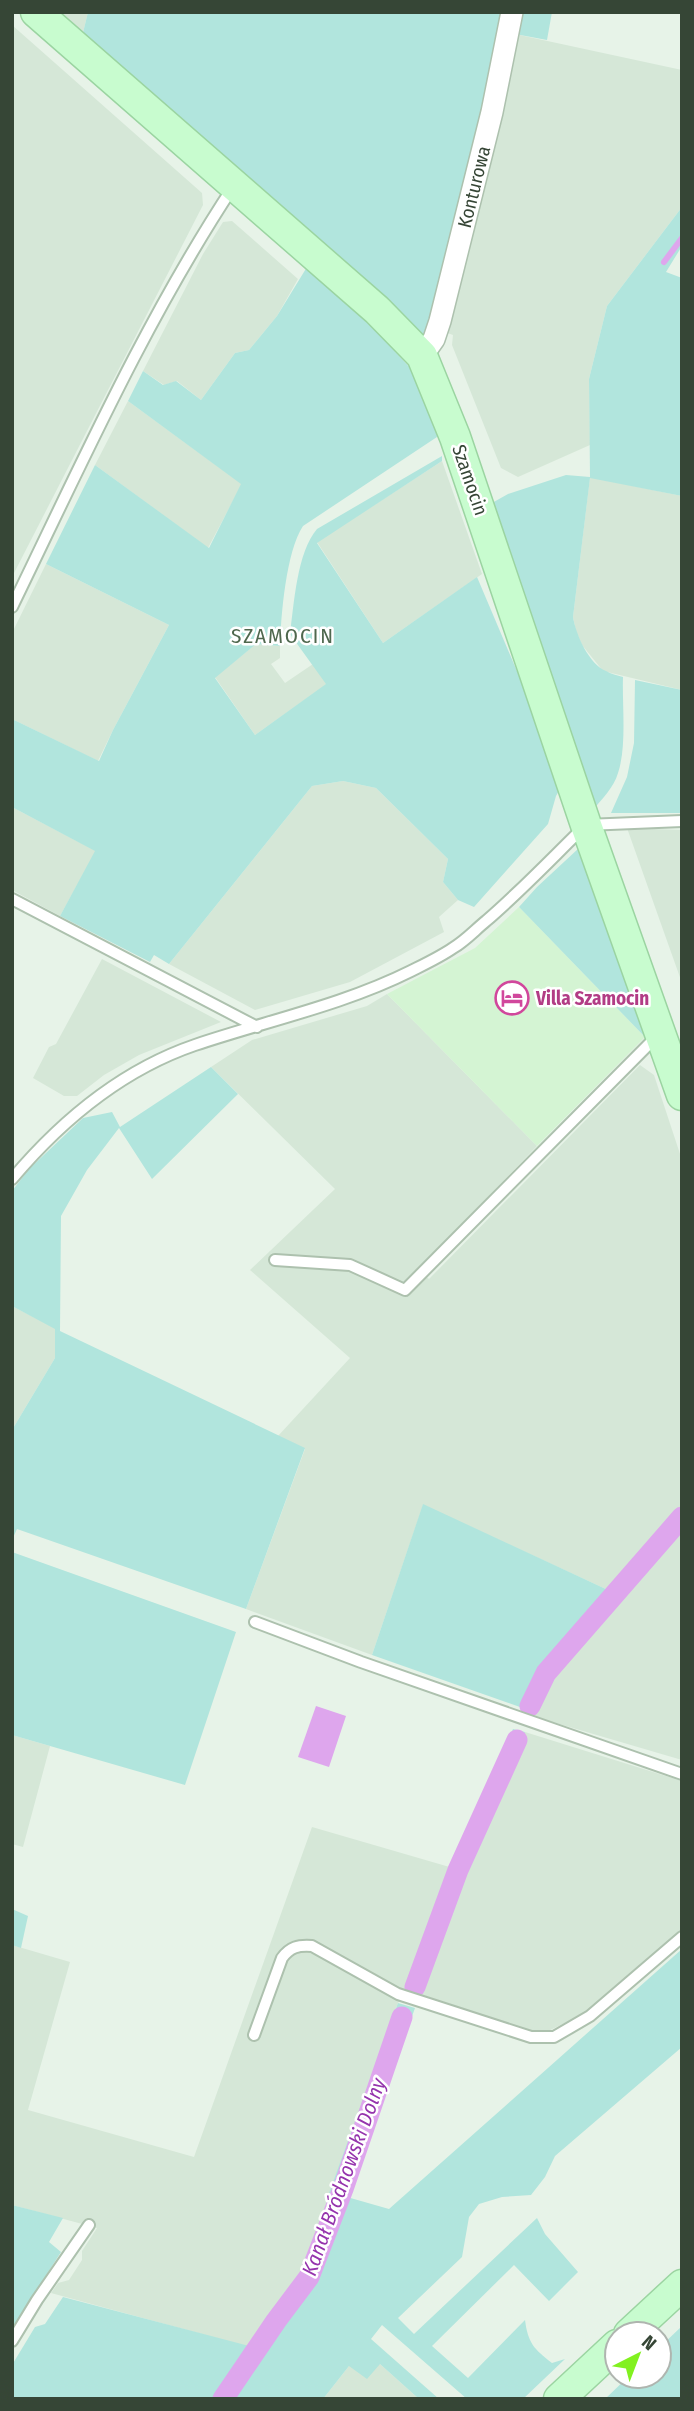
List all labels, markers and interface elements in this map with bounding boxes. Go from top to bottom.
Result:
street label: Konturowa [453,144,495,230]
street label: Szamocin [447,442,493,518]
district label: SZAMOCIN [231,623,335,649]
hotel icon: Villa Szamocin [493,979,531,1017]
place label: Villa Szamocin [535,987,649,1010]
water label: Kanał Bródnowski Dolny [296,2074,392,2279]
north arrow [603,2320,673,2390]
text: N [637,2330,661,2355]

